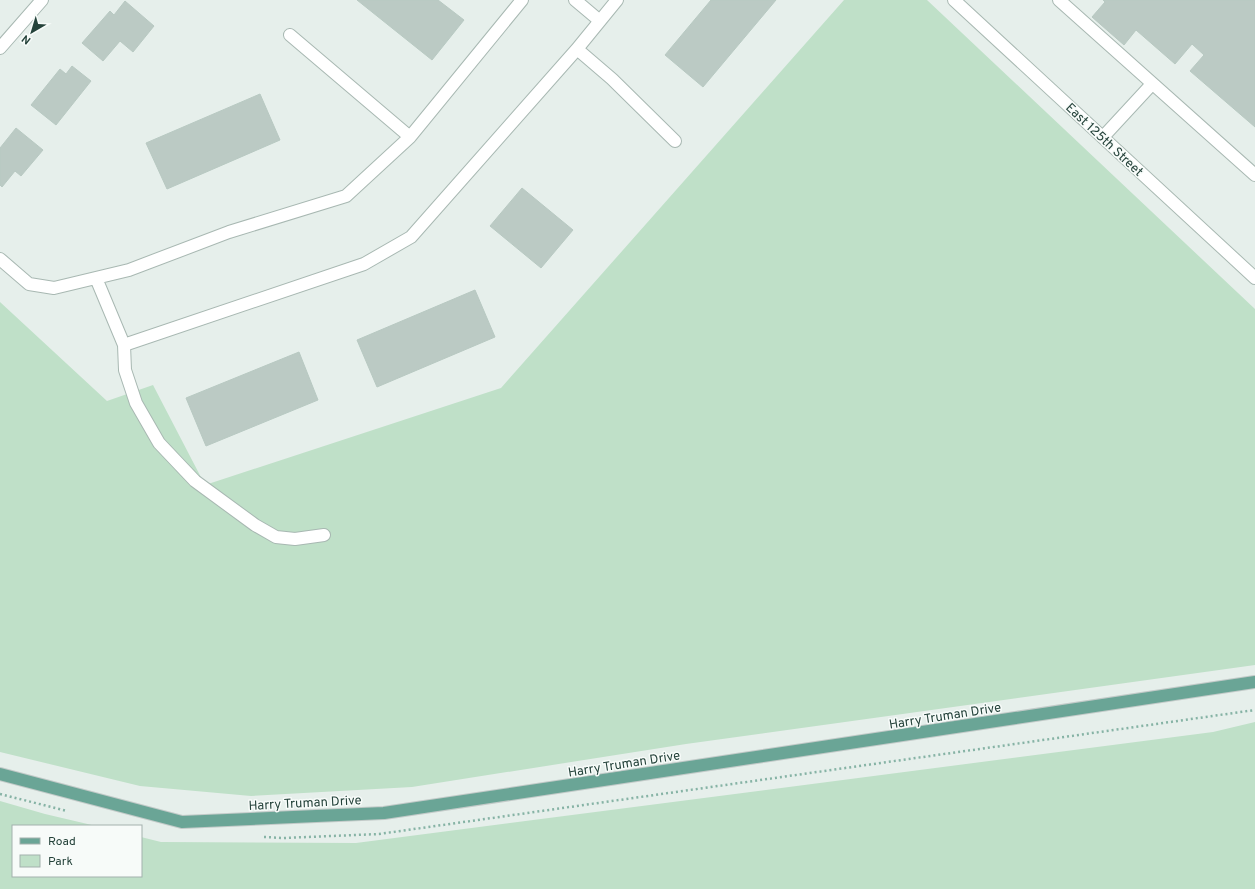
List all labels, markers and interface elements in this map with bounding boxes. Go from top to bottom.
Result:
north arrow [12,12,52,52]
text: N [19,31,34,47]
street label: East 125th Street [1062,100,1146,181]
street label: Harry Truman Drive [888,700,1003,734]
street label: Harry Truman Drive [567,748,682,782]
street label: Harry Truman Drive [248,793,362,815]
legend [12,825,142,877]
text: Road [48,834,76,850]
text: Park [48,854,73,870]

